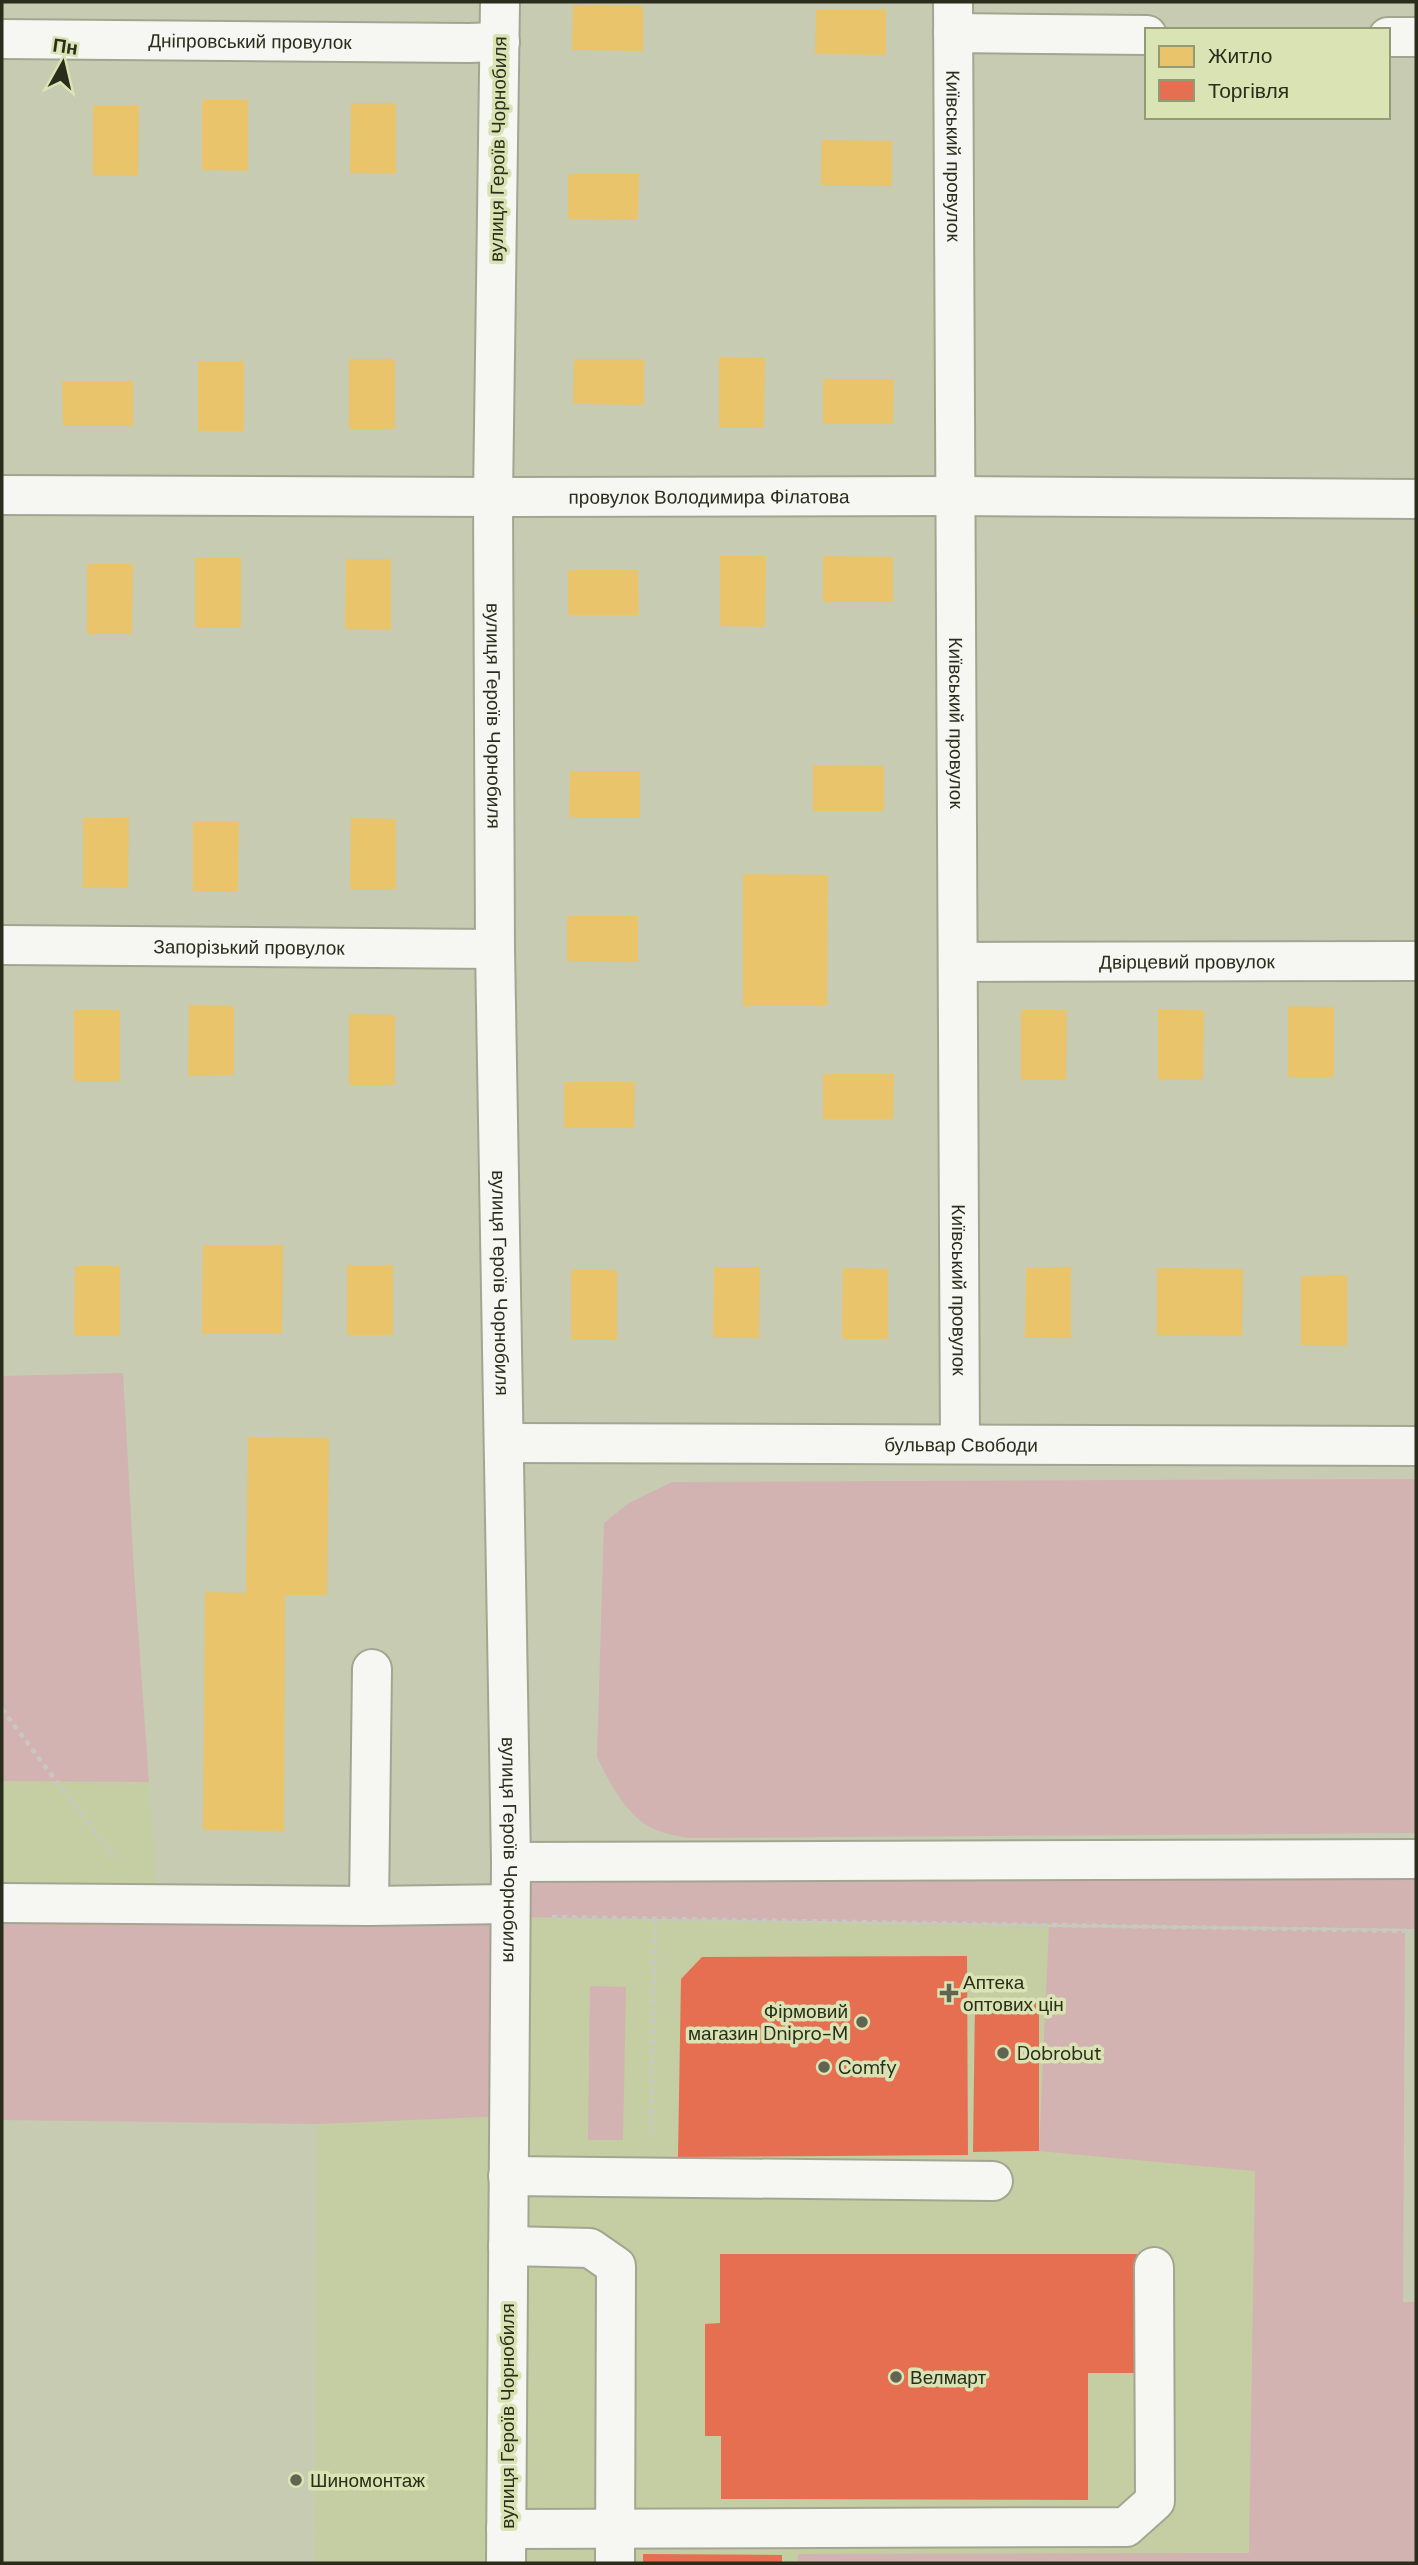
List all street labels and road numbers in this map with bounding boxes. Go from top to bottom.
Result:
street label: Дніпровський провулок [148,28,352,55]
street label: вулиця Героїв Чорнобиля [484,36,512,262]
street label: Київський провулок [941,70,967,242]
street label: провулок Володимира Філатова [569,484,850,509]
street label: вулиця Героїв Чорнобиля [481,603,507,829]
street label: Київський провулок [944,637,969,809]
street label: Запорізький провулок [153,934,345,960]
street label: Двірцевий провулок [1099,949,1276,974]
street label: вулиця Героїв Чорнобиля [486,1170,515,1396]
street label: Київський провулок [946,1204,972,1376]
street label: бульвар Свободи [884,1432,1038,1457]
street label: вулиця Героїв Чорнобиля [496,1737,524,1963]
street label: вулиця Героїв Чорнобиля [495,2303,520,2529]

